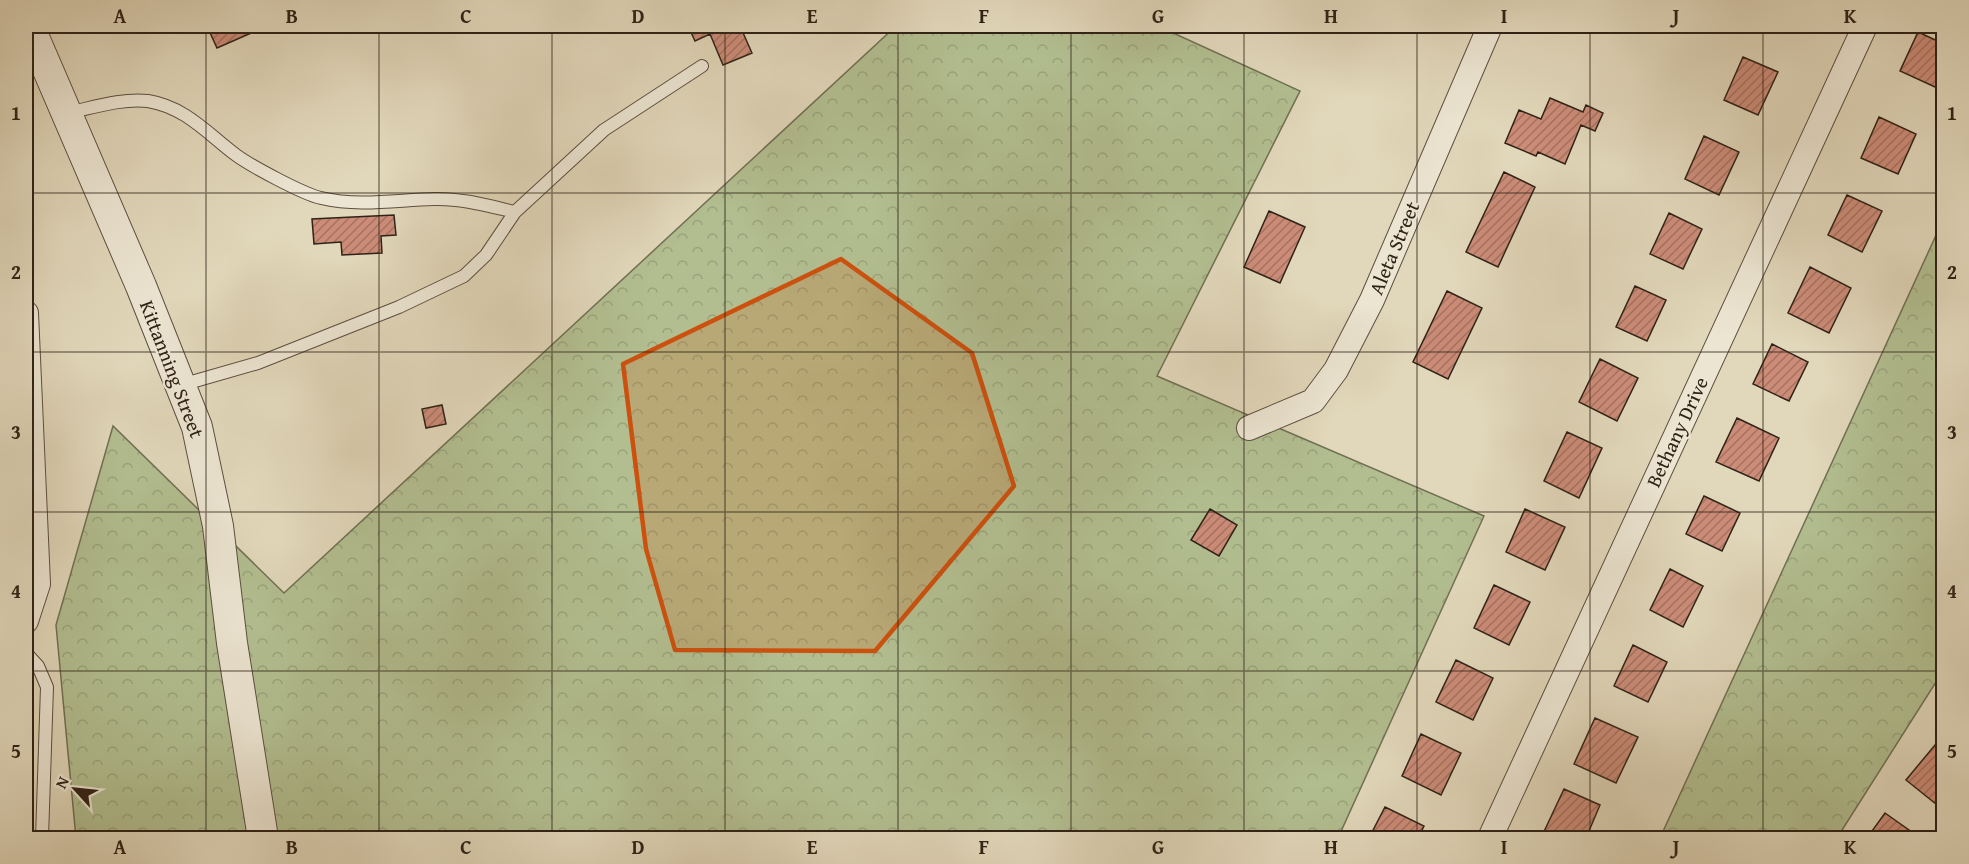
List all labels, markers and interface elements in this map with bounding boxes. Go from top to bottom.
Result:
text: A [114,1,127,30]
text: B [286,1,298,30]
text: C [460,1,472,30]
text: D [631,1,645,30]
text: E [807,1,818,30]
text: F [979,1,989,30]
text: G [1152,1,1164,30]
text: H [1324,1,1338,30]
text: I [1501,1,1507,30]
text: J [1670,1,1680,30]
text: K [1844,1,1857,30]
text: 1 [11,98,21,127]
text: 1 [1947,98,1957,127]
street label: Aleta Street [1361,197,1426,299]
text: 2 [11,257,21,286]
text: 2 [1947,257,1957,286]
street label: Kittanning Street [133,296,212,442]
street label: Bethany Drive [1638,372,1715,492]
text: 3 [11,417,21,446]
text: 3 [1947,417,1957,446]
text: 4 [11,576,21,605]
text: 4 [1947,576,1957,605]
text: 5 [11,736,21,765]
text: 5 [1947,736,1957,765]
north arrow [45,759,105,819]
text: N [49,772,75,792]
text: A [114,832,127,861]
text: B [286,832,298,861]
text: C [460,832,472,861]
text: D [631,832,645,861]
text: E [807,832,818,861]
text: F [979,832,989,861]
text: G [1152,832,1164,861]
text: H [1324,832,1338,861]
text: I [1501,832,1507,861]
text: J [1670,832,1680,861]
text: K [1844,832,1857,861]

